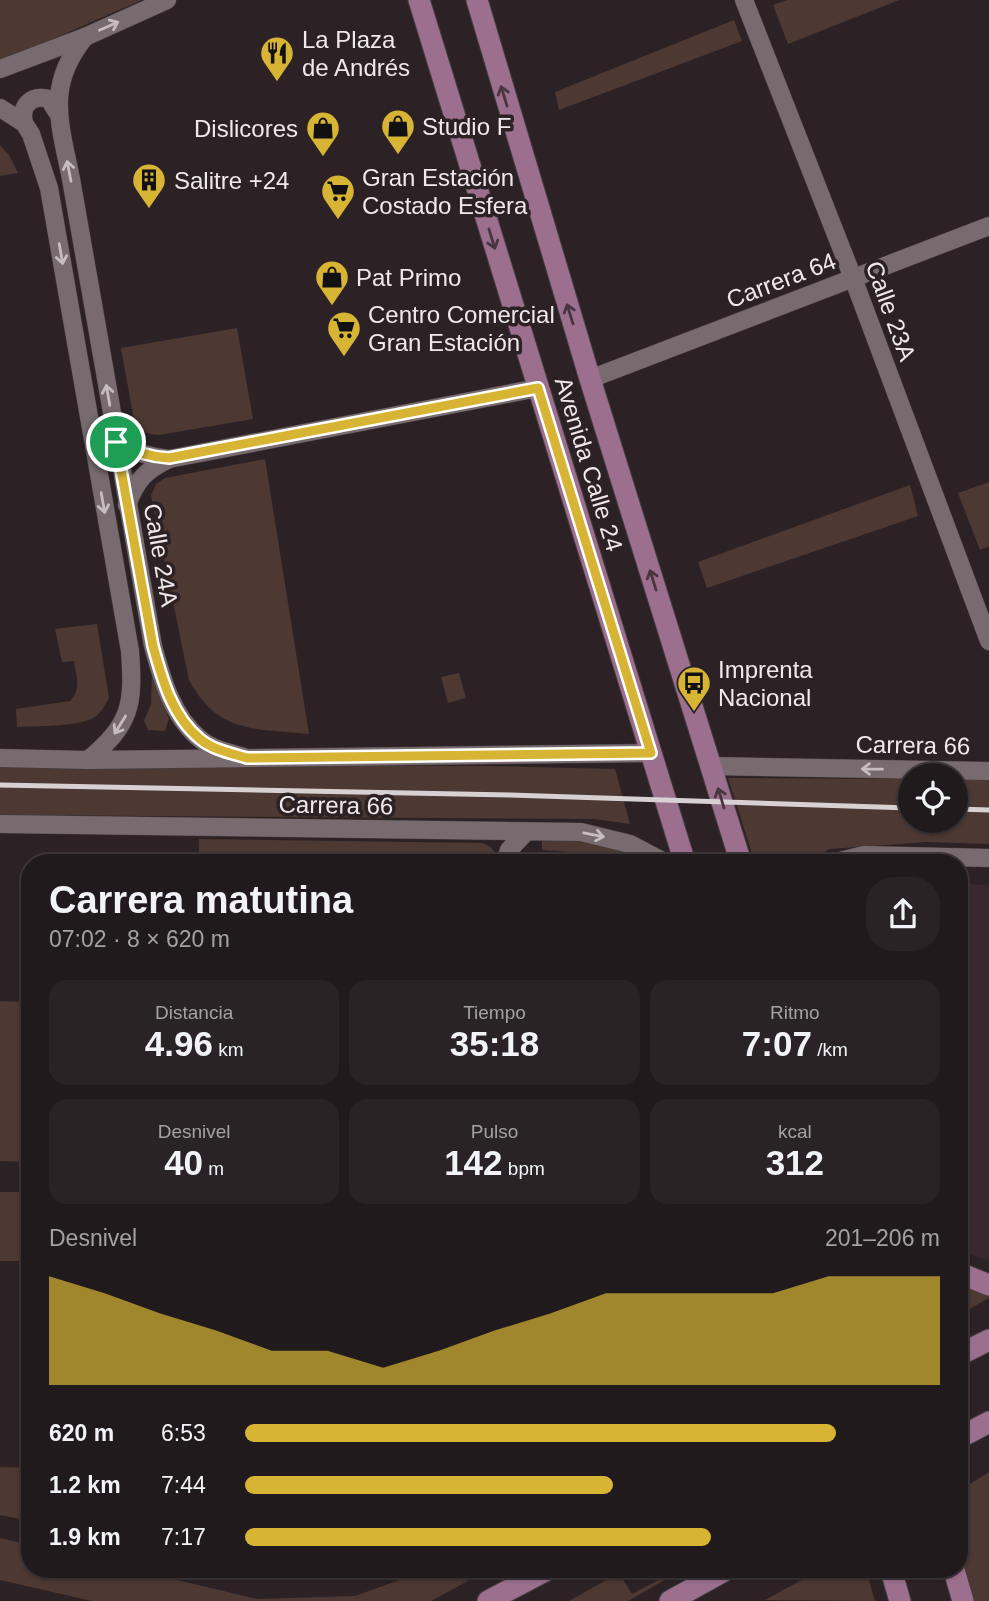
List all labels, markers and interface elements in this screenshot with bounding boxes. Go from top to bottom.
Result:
one-way arrow [98,19,119,32]
place label: La Plaza de Andrés [302,26,410,81]
restaurant icon: La Plaza de Andrés [258,34,296,83]
one-way arrow [496,86,509,108]
shop icon: Studio F [379,107,417,156]
shop icon: Dislicores [304,109,342,158]
place label: Studio F [422,113,511,140]
place label: Dislicores [194,115,298,142]
one-way arrow [62,160,76,183]
building icon: Salitre +24 [130,161,168,210]
place label: Gran Estación Costado Esfera [362,164,528,219]
place label: Salitre +24 [174,167,289,194]
supermarket icon: Gran Estación Costado Esfera [319,172,357,221]
one-way arrow [487,228,500,250]
one-way arrow [55,243,68,265]
street label: Carrera 64 [723,247,839,313]
street label: Calle 23A [861,257,921,365]
shop icon: Pat Primo [313,258,351,307]
place label: Pat Primo [356,264,461,291]
place label: Centro Comercial Gran Estación [368,301,555,356]
one-way arrow [563,303,576,325]
supermarket icon: Centro Comercial Gran Estación [325,309,363,358]
street label: Avenida Calle 24 [550,373,628,555]
one-way arrow [101,385,114,407]
pin [86,412,146,472]
icon: arrive [97,423,135,461]
one-way arrow [97,491,111,514]
street label: Calle 24A [139,501,183,609]
one-way arrow [646,570,658,592]
place label: Imprenta Nacional [718,656,813,711]
bus stop icon: Imprenta Nacional [675,664,713,713]
one-way arrow [113,715,128,734]
street label: Carrera 66 [855,731,971,759]
one-way arrow [861,762,884,776]
map controls [898,763,968,833]
button: locate [898,763,968,833]
one-way arrow [714,787,726,809]
street label: Carrera 66 [278,791,394,819]
one-way arrow [582,828,605,842]
button: share [866,877,940,951]
text: Carrera matutina [49,879,353,921]
text: 07:02 · 8 × 620 m [49,926,230,952]
text: Distancia [155,1002,233,1023]
text: Tiempo [463,1002,526,1023]
text: Ritmo [770,1002,820,1023]
text: 4.96 [145,1024,213,1063]
text: 35:18 [450,1024,539,1063]
text: 7:07 [742,1024,812,1063]
text: km [213,1039,244,1060]
text: /km [812,1039,848,1060]
text: Desnivel [158,1121,231,1142]
text: Pulso [471,1121,518,1142]
text: kcal [778,1121,812,1142]
text: 40 [164,1143,203,1182]
text: 142 [444,1143,503,1182]
text: 312 [766,1143,824,1182]
text: m [203,1158,224,1179]
text: bpm [503,1158,545,1179]
text: Desnivel [49,1225,137,1251]
text: 201–206 m [825,1225,940,1251]
text: 620 m [49,1420,114,1446]
text: 6:53 [161,1420,206,1446]
text: 1.2 km [49,1472,121,1498]
text: 7:44 [161,1472,206,1498]
text: 1.9 km [49,1524,121,1550]
text: 7:17 [161,1524,206,1550]

